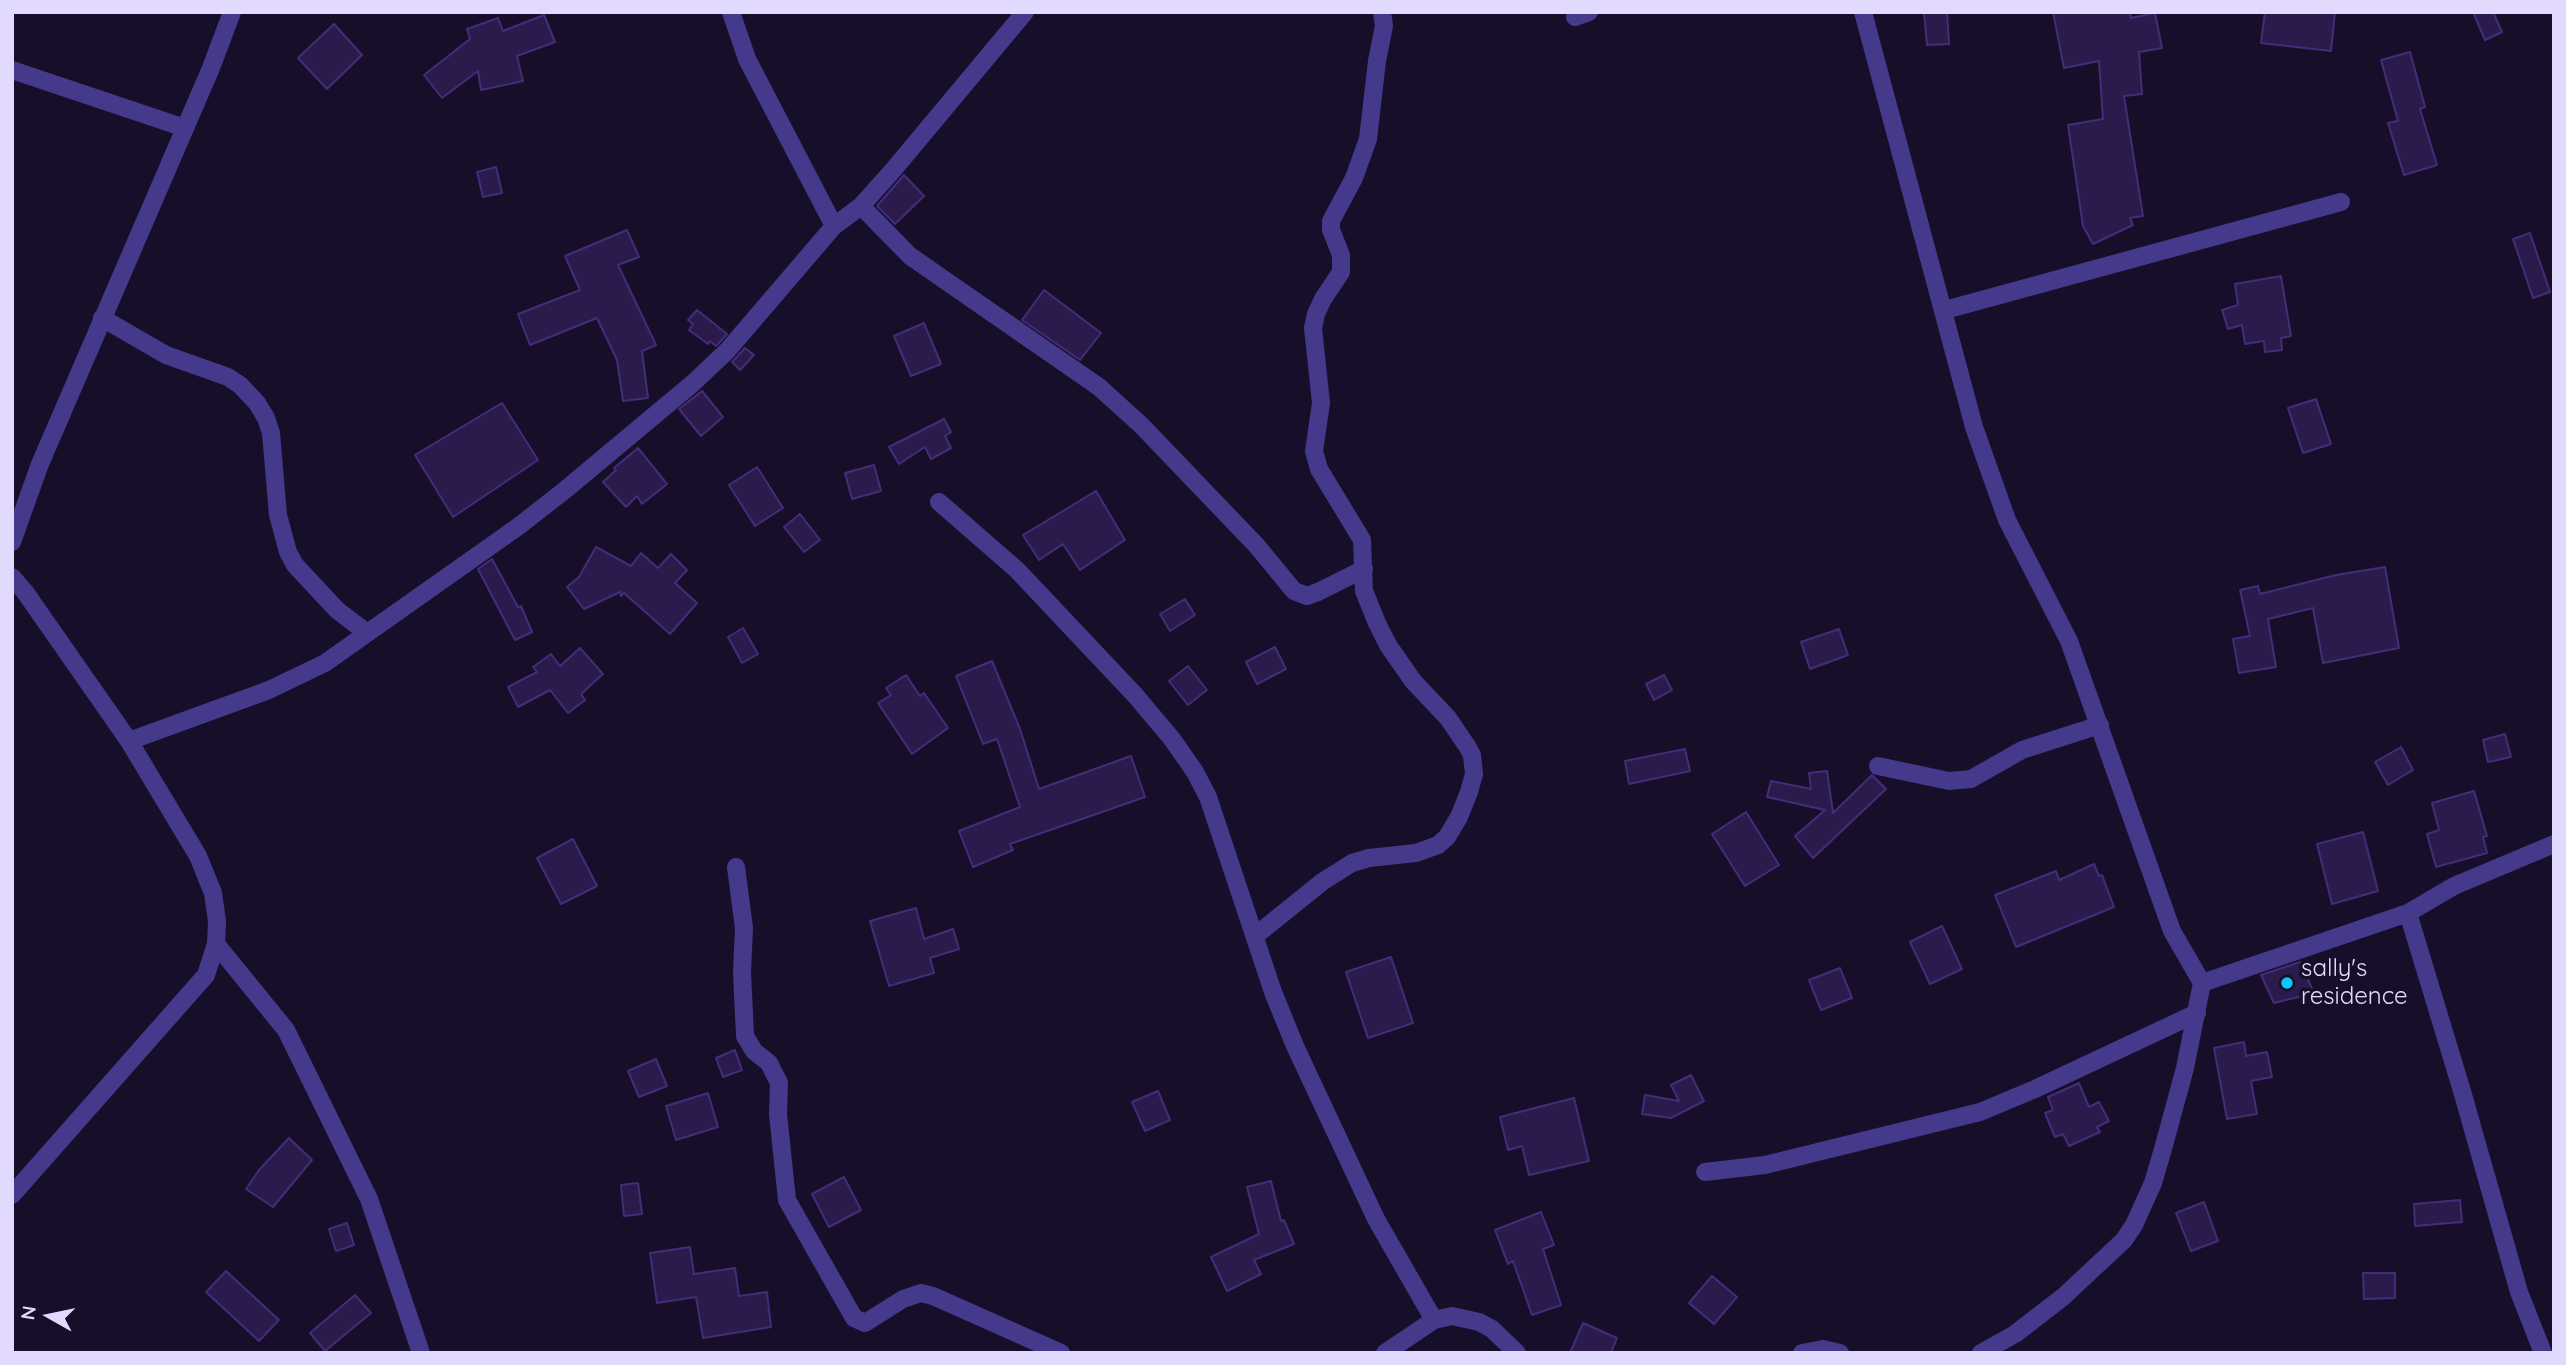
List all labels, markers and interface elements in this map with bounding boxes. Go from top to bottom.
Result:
place label: sally's residence [2301,955,2408,1011]
marker: sally's residence [2279,975,2295,991]
north arrow [14,1281,84,1351]
text: N [15,1304,41,1321]

